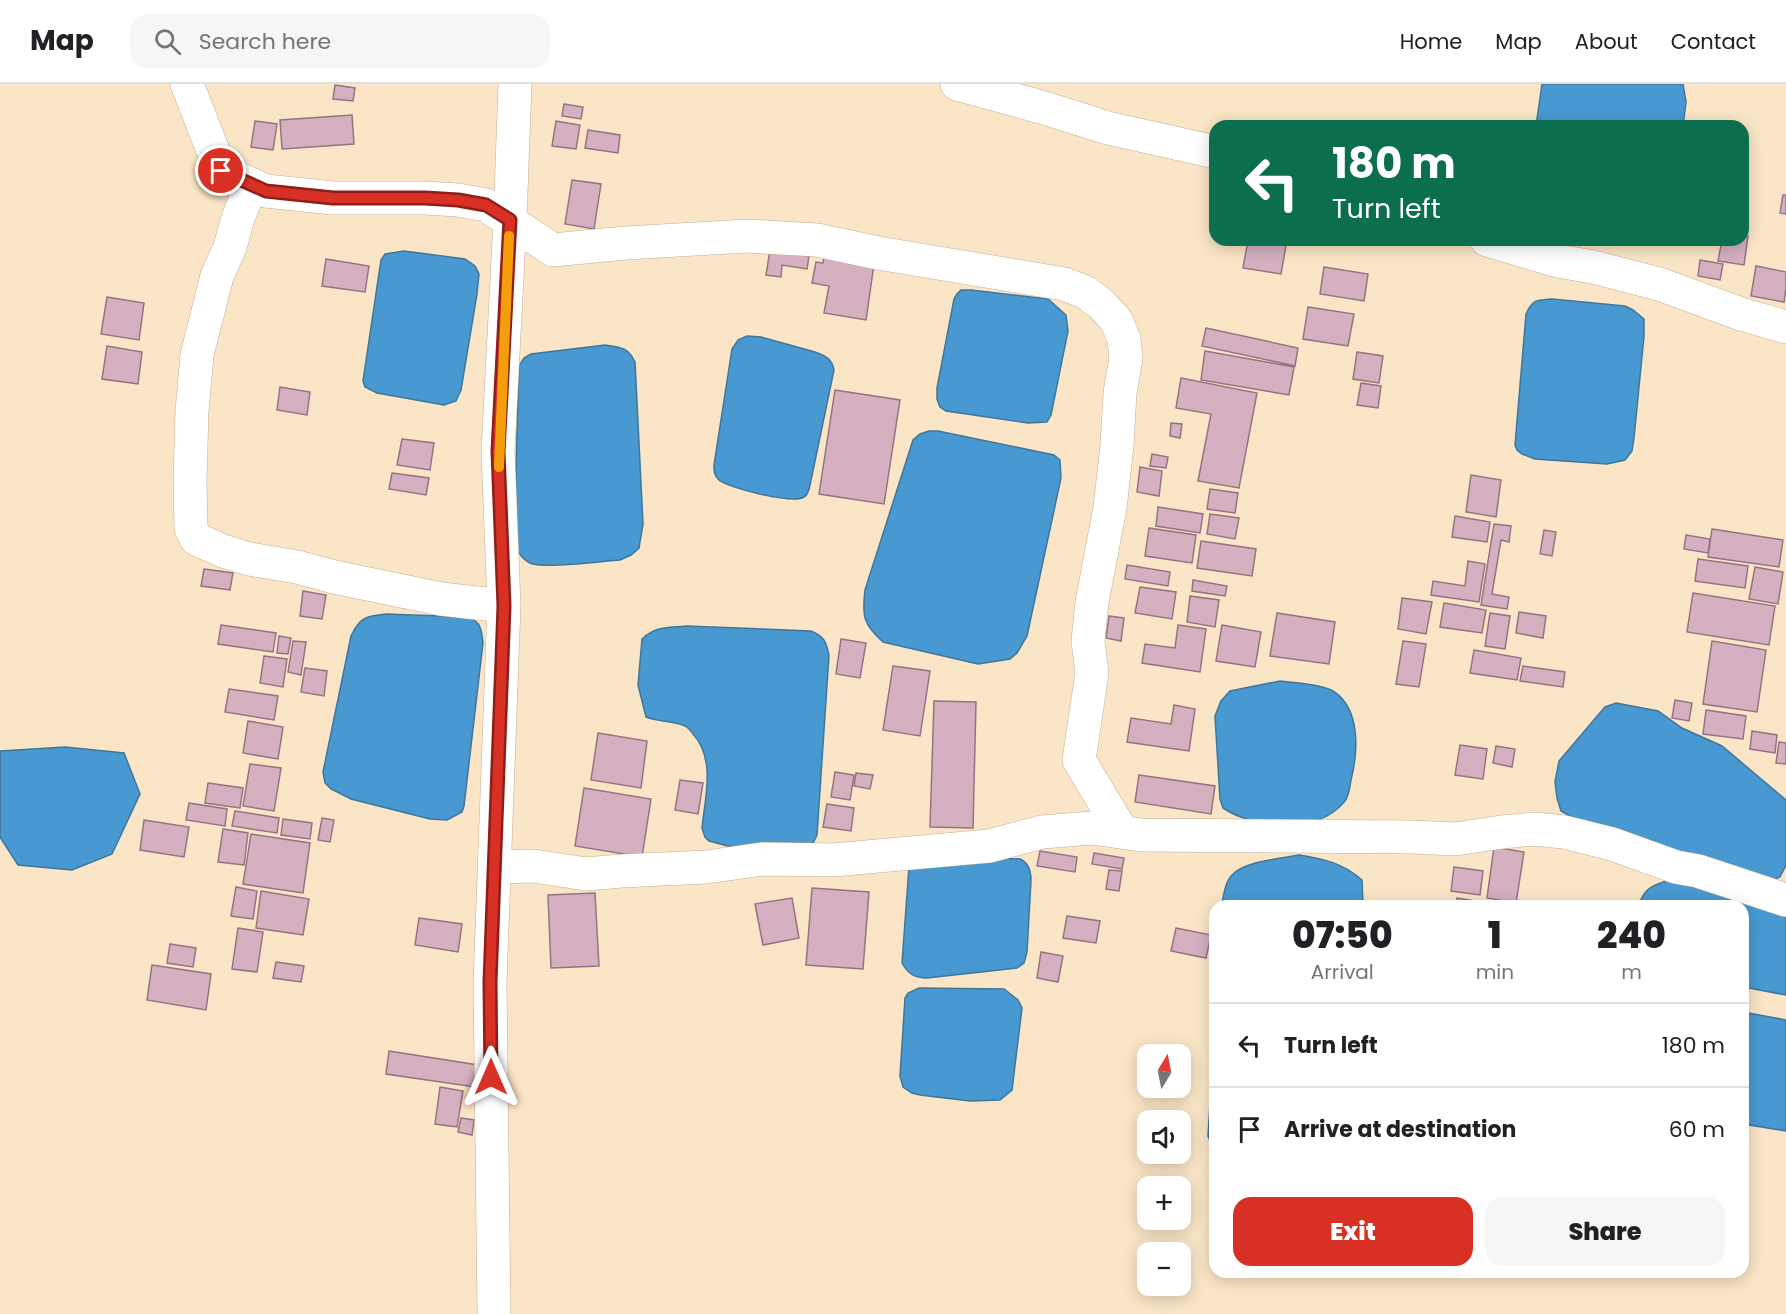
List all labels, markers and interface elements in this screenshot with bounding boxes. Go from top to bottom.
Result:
search box [130,14,550,68]
text: Map [30,21,94,60]
icon: search [151,25,184,58]
text: Search here [199,26,331,57]
text: Home [1400,27,1462,56]
text: Map [1495,27,1542,56]
text: About [1575,27,1638,56]
text: Contact [1671,27,1756,56]
text: 180 m [1332,134,1456,193]
icon: left [1233,144,1311,222]
pin [195,145,246,196]
icon: arrive [204,154,237,187]
text: Turn left [1332,190,1441,227]
text: 07:50 [1292,910,1393,961]
text: 1 [1488,910,1502,961]
text: 240 [1597,910,1666,961]
text: Arrival [1311,958,1374,986]
text: min [1476,958,1514,986]
text: m [1621,958,1642,986]
icon: left [1233,1029,1266,1062]
text: Turn left [1284,1030,1378,1061]
text: 180 m [1662,1030,1725,1061]
north arrow [1137,1044,1191,1098]
map controls [1137,1044,1191,1296]
position arrow [459,1045,523,1109]
button: sound [1137,1110,1191,1164]
icon: arrive [1233,1113,1266,1146]
text: Arrive at destination [1284,1114,1516,1145]
text: 60 m [1669,1114,1725,1145]
button: + [1137,1176,1191,1230]
button: Exit [1233,1197,1473,1266]
button: Share [1485,1197,1725,1266]
button: − [1137,1242,1191,1296]

